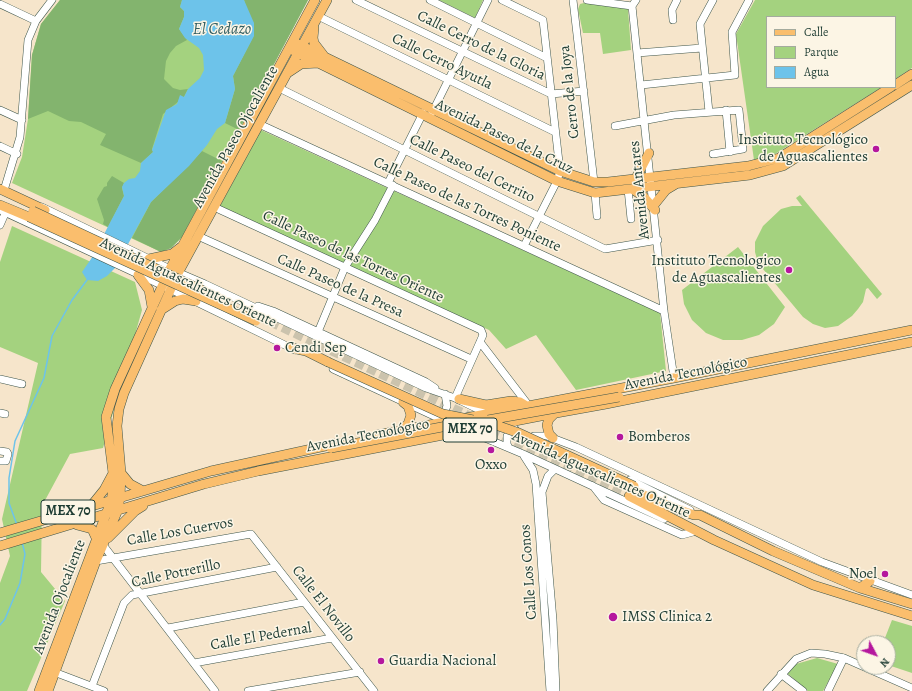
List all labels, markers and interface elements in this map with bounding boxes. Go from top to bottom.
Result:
street label: Calle Cerro de la Gloria [414,7,548,85]
legend [766,16,896,88]
water label: El Cedazo [193,20,251,40]
text: Calle [804,24,828,40]
street label: Calle Cerro Ayutla [389,30,495,94]
street label: Cerro de la Joya [556,44,584,140]
text: Parque [804,44,839,60]
street label: Avenida Paseo Ojocaliente [189,63,283,211]
text: Agua [804,64,829,80]
street label: Avenida Paseo de la Cruz [432,96,576,178]
street label: Calle Paseo del Cerrito [407,131,537,207]
place label: Instituto Tecnológico de Aguascalientes [738,131,868,166]
street label: Avenida Antares [626,140,654,240]
marker: Instituto Tecnológico de Aguascalientes [871,144,881,154]
street label: Calle Paseo de las Torres Poniente [370,154,564,256]
street label: Calle Paseo de las Torres Oriente [260,207,446,307]
street label: Avenida Aguascalientes Oriente [97,234,279,332]
street label: Calle Paseo de la Presa [274,250,406,322]
place label: Instituto Tecnologico de Aguascalientes [651,252,781,287]
marker: Instituto Tecnologico de Aguascalientes [784,265,794,275]
place label: Cendi Sep [285,339,347,357]
marker: Cendi Sep [272,343,282,353]
street label: Avenida Tecnológico [623,353,749,395]
street label: Avenida Tecnológico [305,415,431,457]
road number: MEX 70 [443,418,497,442]
street label: Avenida Aguascalientes Oriente [509,427,693,523]
place label: Bomberos [628,428,690,446]
marker: Bomberos [615,432,625,442]
marker: Oxxo [486,445,496,455]
place label: Oxxo [475,456,507,474]
road number: MEX 70 [41,500,95,524]
street label: Calle Los Cuervos [125,514,235,550]
street label: Calle Los Conos [517,524,541,620]
street label: Avenida Ojocaliente [30,537,90,657]
street label: Calle Potrerillo [130,556,222,592]
street label: Calle El Novillo [287,562,359,646]
place label: Noel [849,565,877,583]
marker: Noel [880,569,890,579]
place label: IMSS Clinica 2 [622,608,712,626]
marker: IMSS Clinica 2 [607,611,619,623]
street label: Calle El Pedernal [209,619,313,655]
north arrow [856,635,896,675]
place label: Guardia Nacional [389,652,496,670]
text: N [876,655,893,670]
marker: Guardia Nacional [376,656,386,666]

